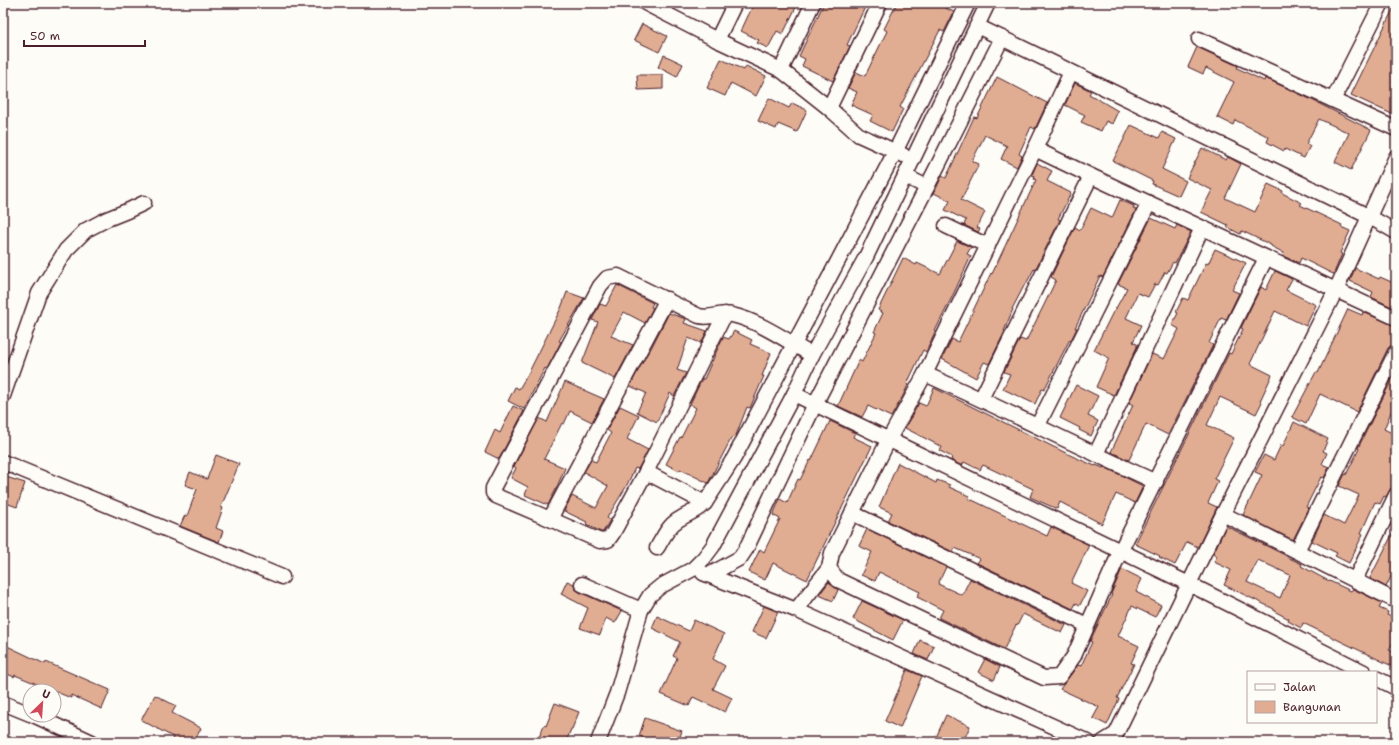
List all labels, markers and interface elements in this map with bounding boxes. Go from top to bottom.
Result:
scale bar [24,22,145,48]
text: 50 m [30,28,60,44]
legend [1247,671,1377,723]
text: Jalan [1283,679,1316,695]
north arrow [22,683,62,723]
text: U [39,686,53,703]
text: Bangunan [1283,699,1341,715]

